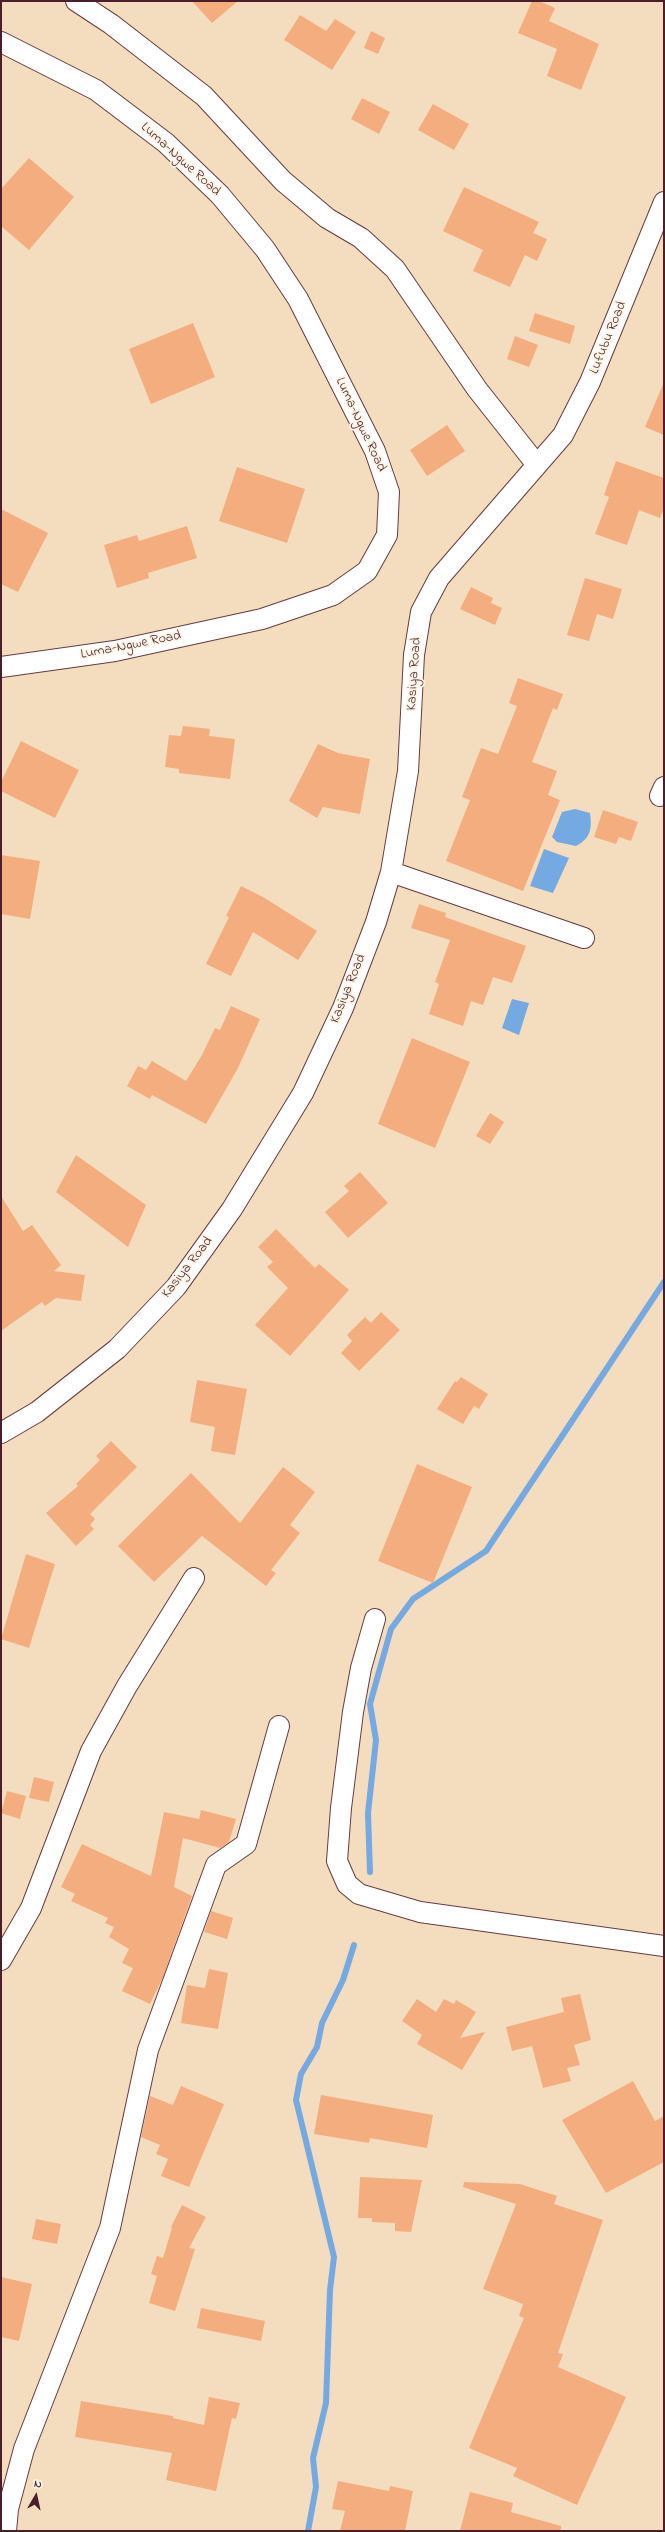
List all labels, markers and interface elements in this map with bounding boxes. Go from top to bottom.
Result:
street label: Luma-Ngwe Road [136,120,224,200]
street label: Lufubu Road [587,299,631,377]
street label: Luma-Ngwe Road [331,375,389,475]
street label: Luma-Ngwe Road [79,628,183,664]
street label: Kasiya Road [404,637,426,711]
street label: Kasiya Road [327,952,371,1026]
street label: Kasiya Road [159,1234,217,1302]
north arrow [16,2476,56,2516]
text: N [33,2476,43,2493]

